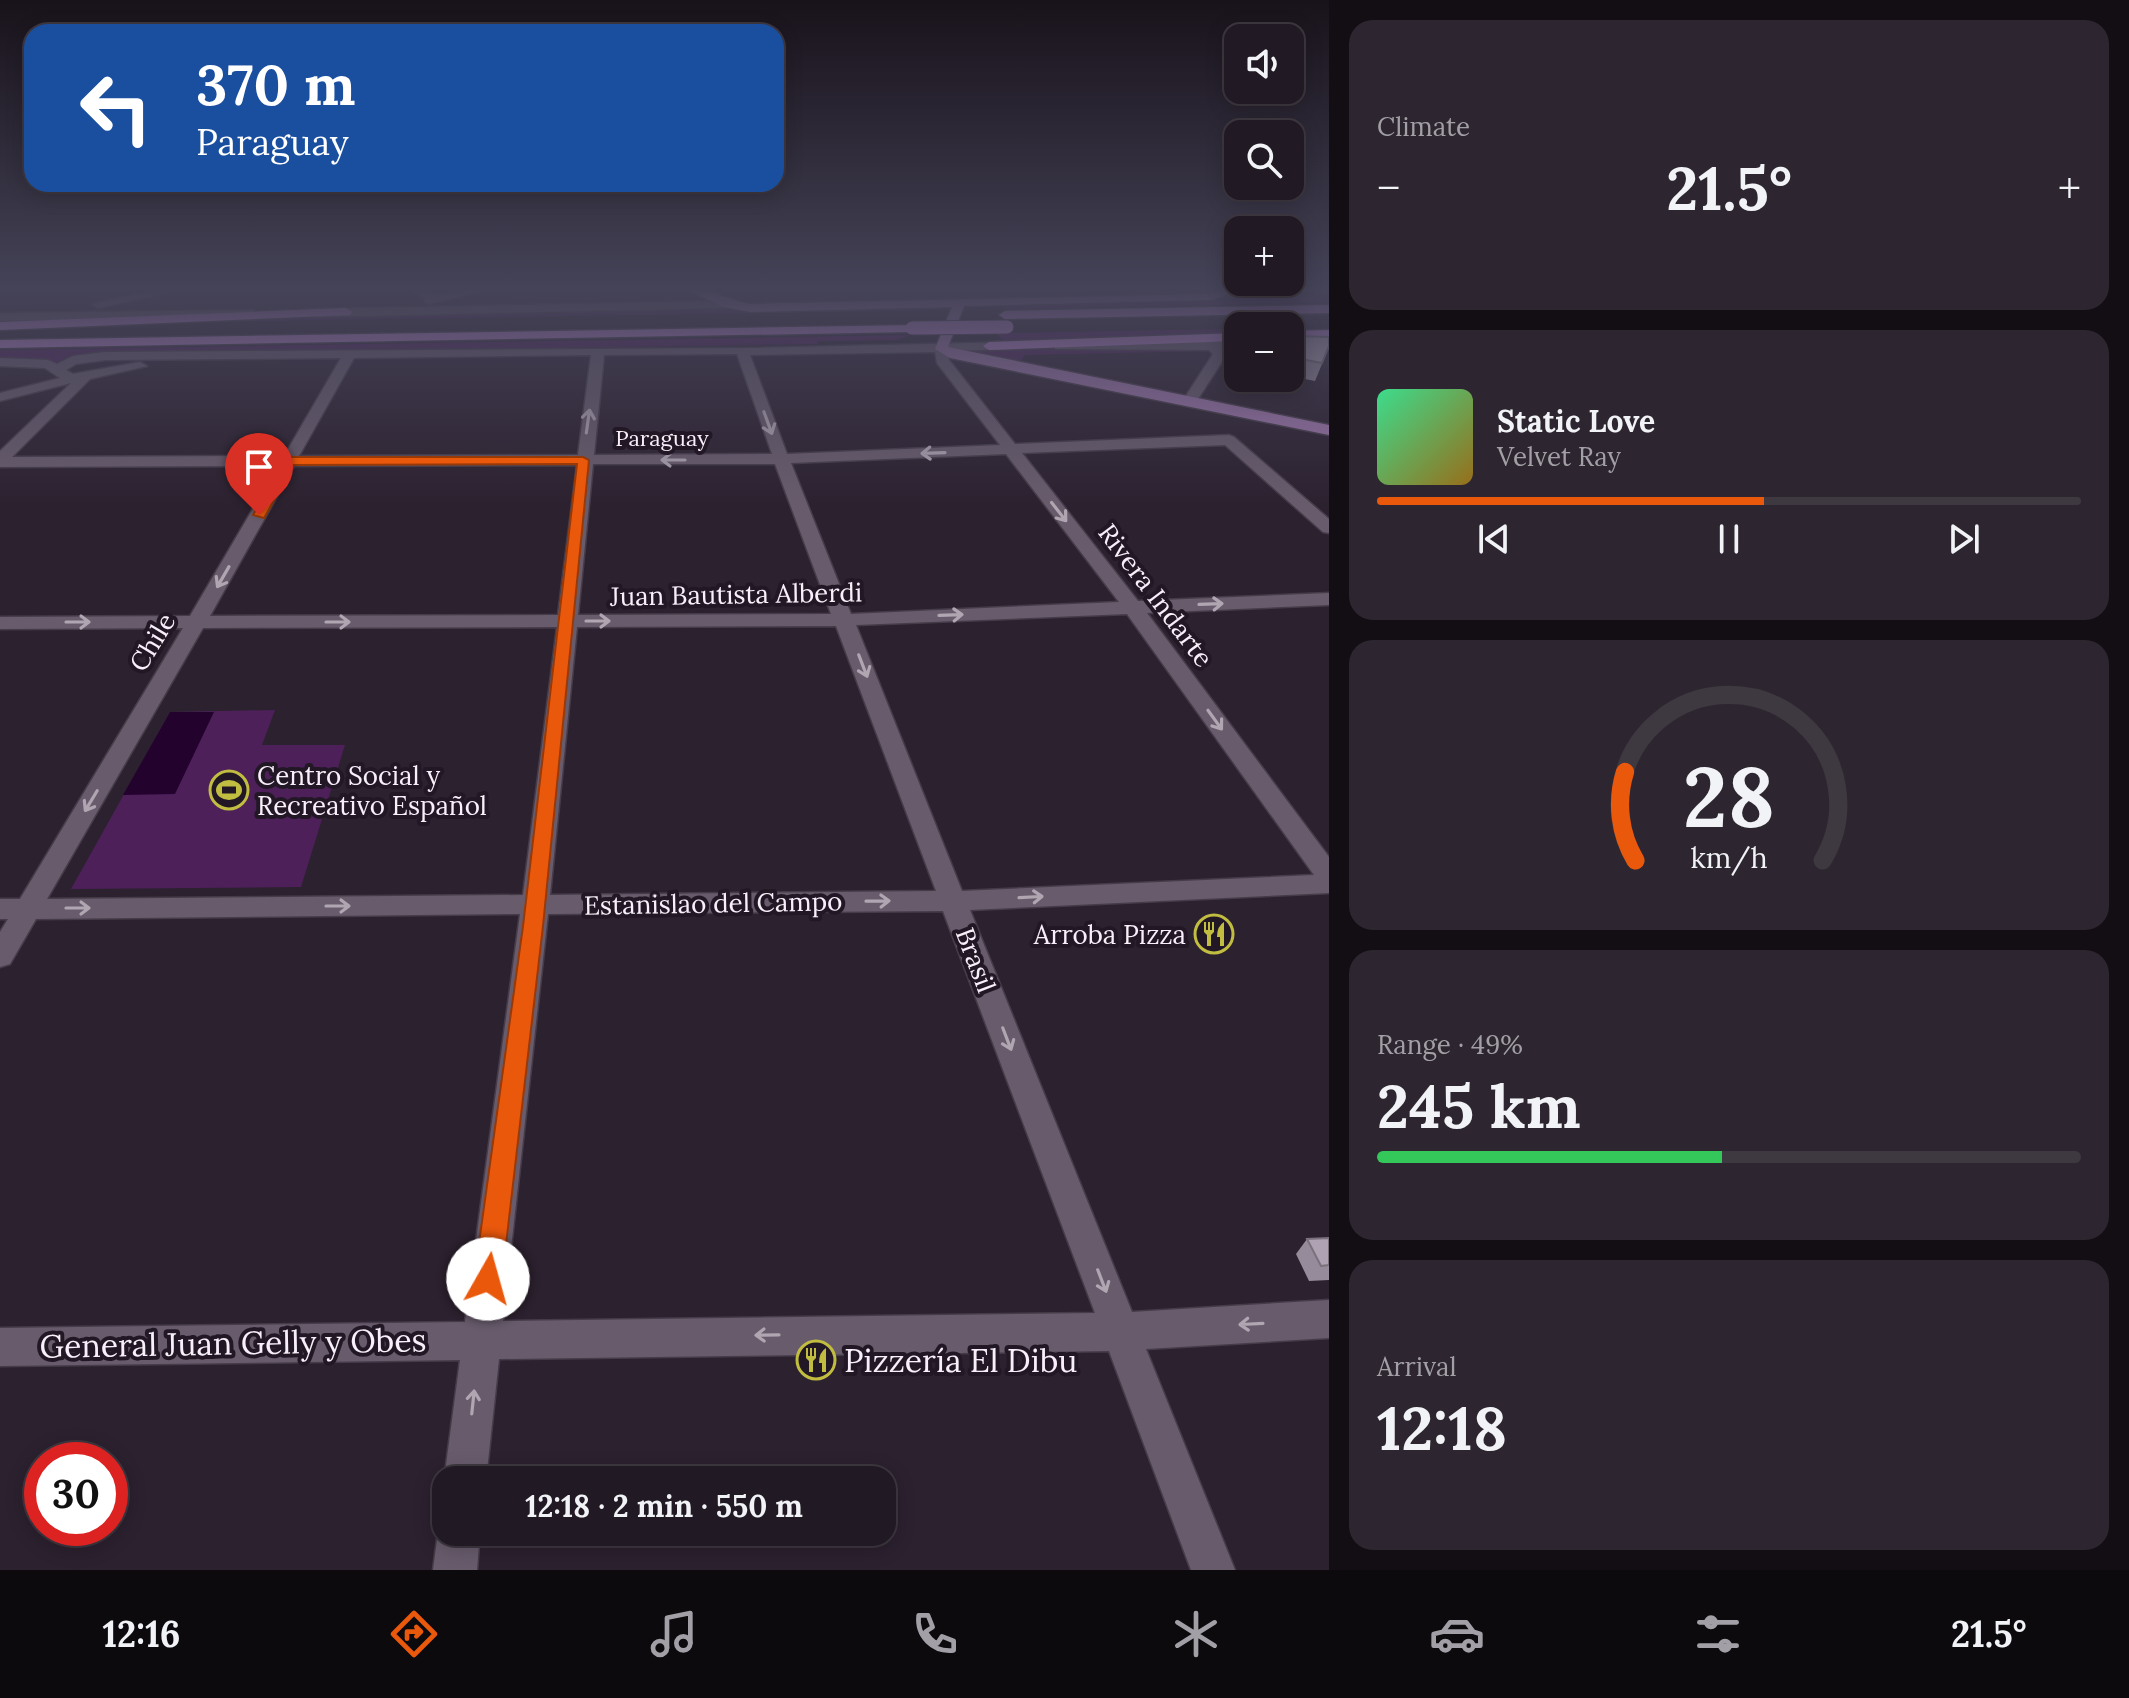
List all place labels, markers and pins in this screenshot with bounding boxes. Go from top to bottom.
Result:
pin [225,433,293,515]
place label: Centro Social y Recreativo Español [257,759,487,822]
sports icon: Centro Social y Recreativo Español [208,769,250,811]
restaurant icon: Arroba Pizza [1193,913,1235,955]
place label: Arroba Pizza [1033,918,1186,951]
restaurant icon: Pizzería El Dibu [795,1339,837,1381]
place label: Pizzería El Dibu [844,1340,1077,1381]

